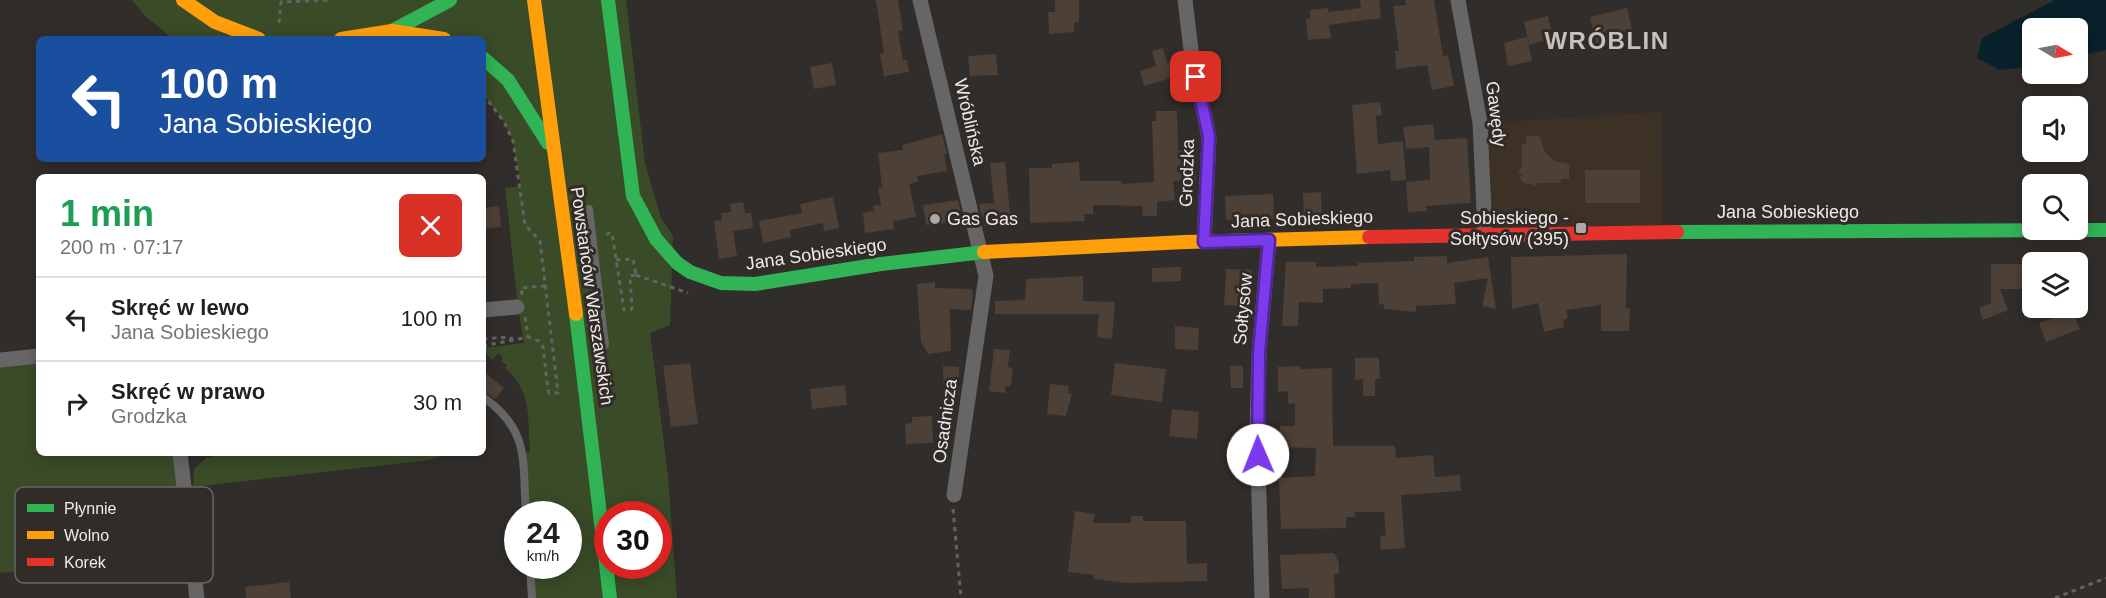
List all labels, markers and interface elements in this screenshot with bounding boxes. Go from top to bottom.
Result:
north arrow [2022,18,2088,84]
map controls [2022,18,2088,318]
district label: WRÓBLIN [1544,27,1670,54]
pin [1170,51,1221,102]
icon: left [60,60,138,138]
text: 100 m [159,60,278,107]
icon: arrive [1179,60,1212,93]
street label: Wróblińska [950,77,990,168]
street label: Gawędy [1482,80,1510,148]
button: sound [2022,96,2088,162]
text: Jana Sobieskiego [159,109,372,139]
street label: Grodzka [1176,138,1198,207]
button: search [2022,174,2088,240]
street label: Powstańców Warszawskich [567,185,617,407]
text: 1 min [60,193,154,234]
button: close [399,194,462,257]
street label: Jana Sobieskiego [1717,202,1859,222]
street label: Jana Sobieskiego [1231,207,1373,231]
place label: Sobieskiego - Sołtysów (395) [1450,208,1569,249]
place label: Gas Gas [947,209,1018,229]
marker: Gas Gas [928,212,942,226]
marker: Sobieskiego - Sołtysów (395) [1574,221,1588,235]
street label: Jana Sobieskiego [744,234,888,274]
text: 200 m · 07:17 [60,236,183,258]
button: layers [2022,252,2088,318]
street label: Sołtysów [1230,271,1256,346]
text: Skręć w lewo [111,295,249,320]
icon: left [60,303,93,336]
text: 100 m [401,306,462,331]
text: Jana Sobieskiego [111,321,269,343]
street label: Osadnicza [929,377,961,465]
text: Skręć w prawo [111,379,265,404]
icon: right [60,387,93,420]
text: 30 m [413,390,462,415]
text: Grodzka [111,405,187,427]
position arrow [1226,423,1290,487]
legend [15,487,213,583]
text: Płynnie [64,500,117,517]
speed limit sign: 30 [594,501,672,579]
text: 24 [526,516,560,549]
text: Wolno [64,527,109,544]
text: km/h [527,547,559,564]
text: Korek [64,554,107,571]

